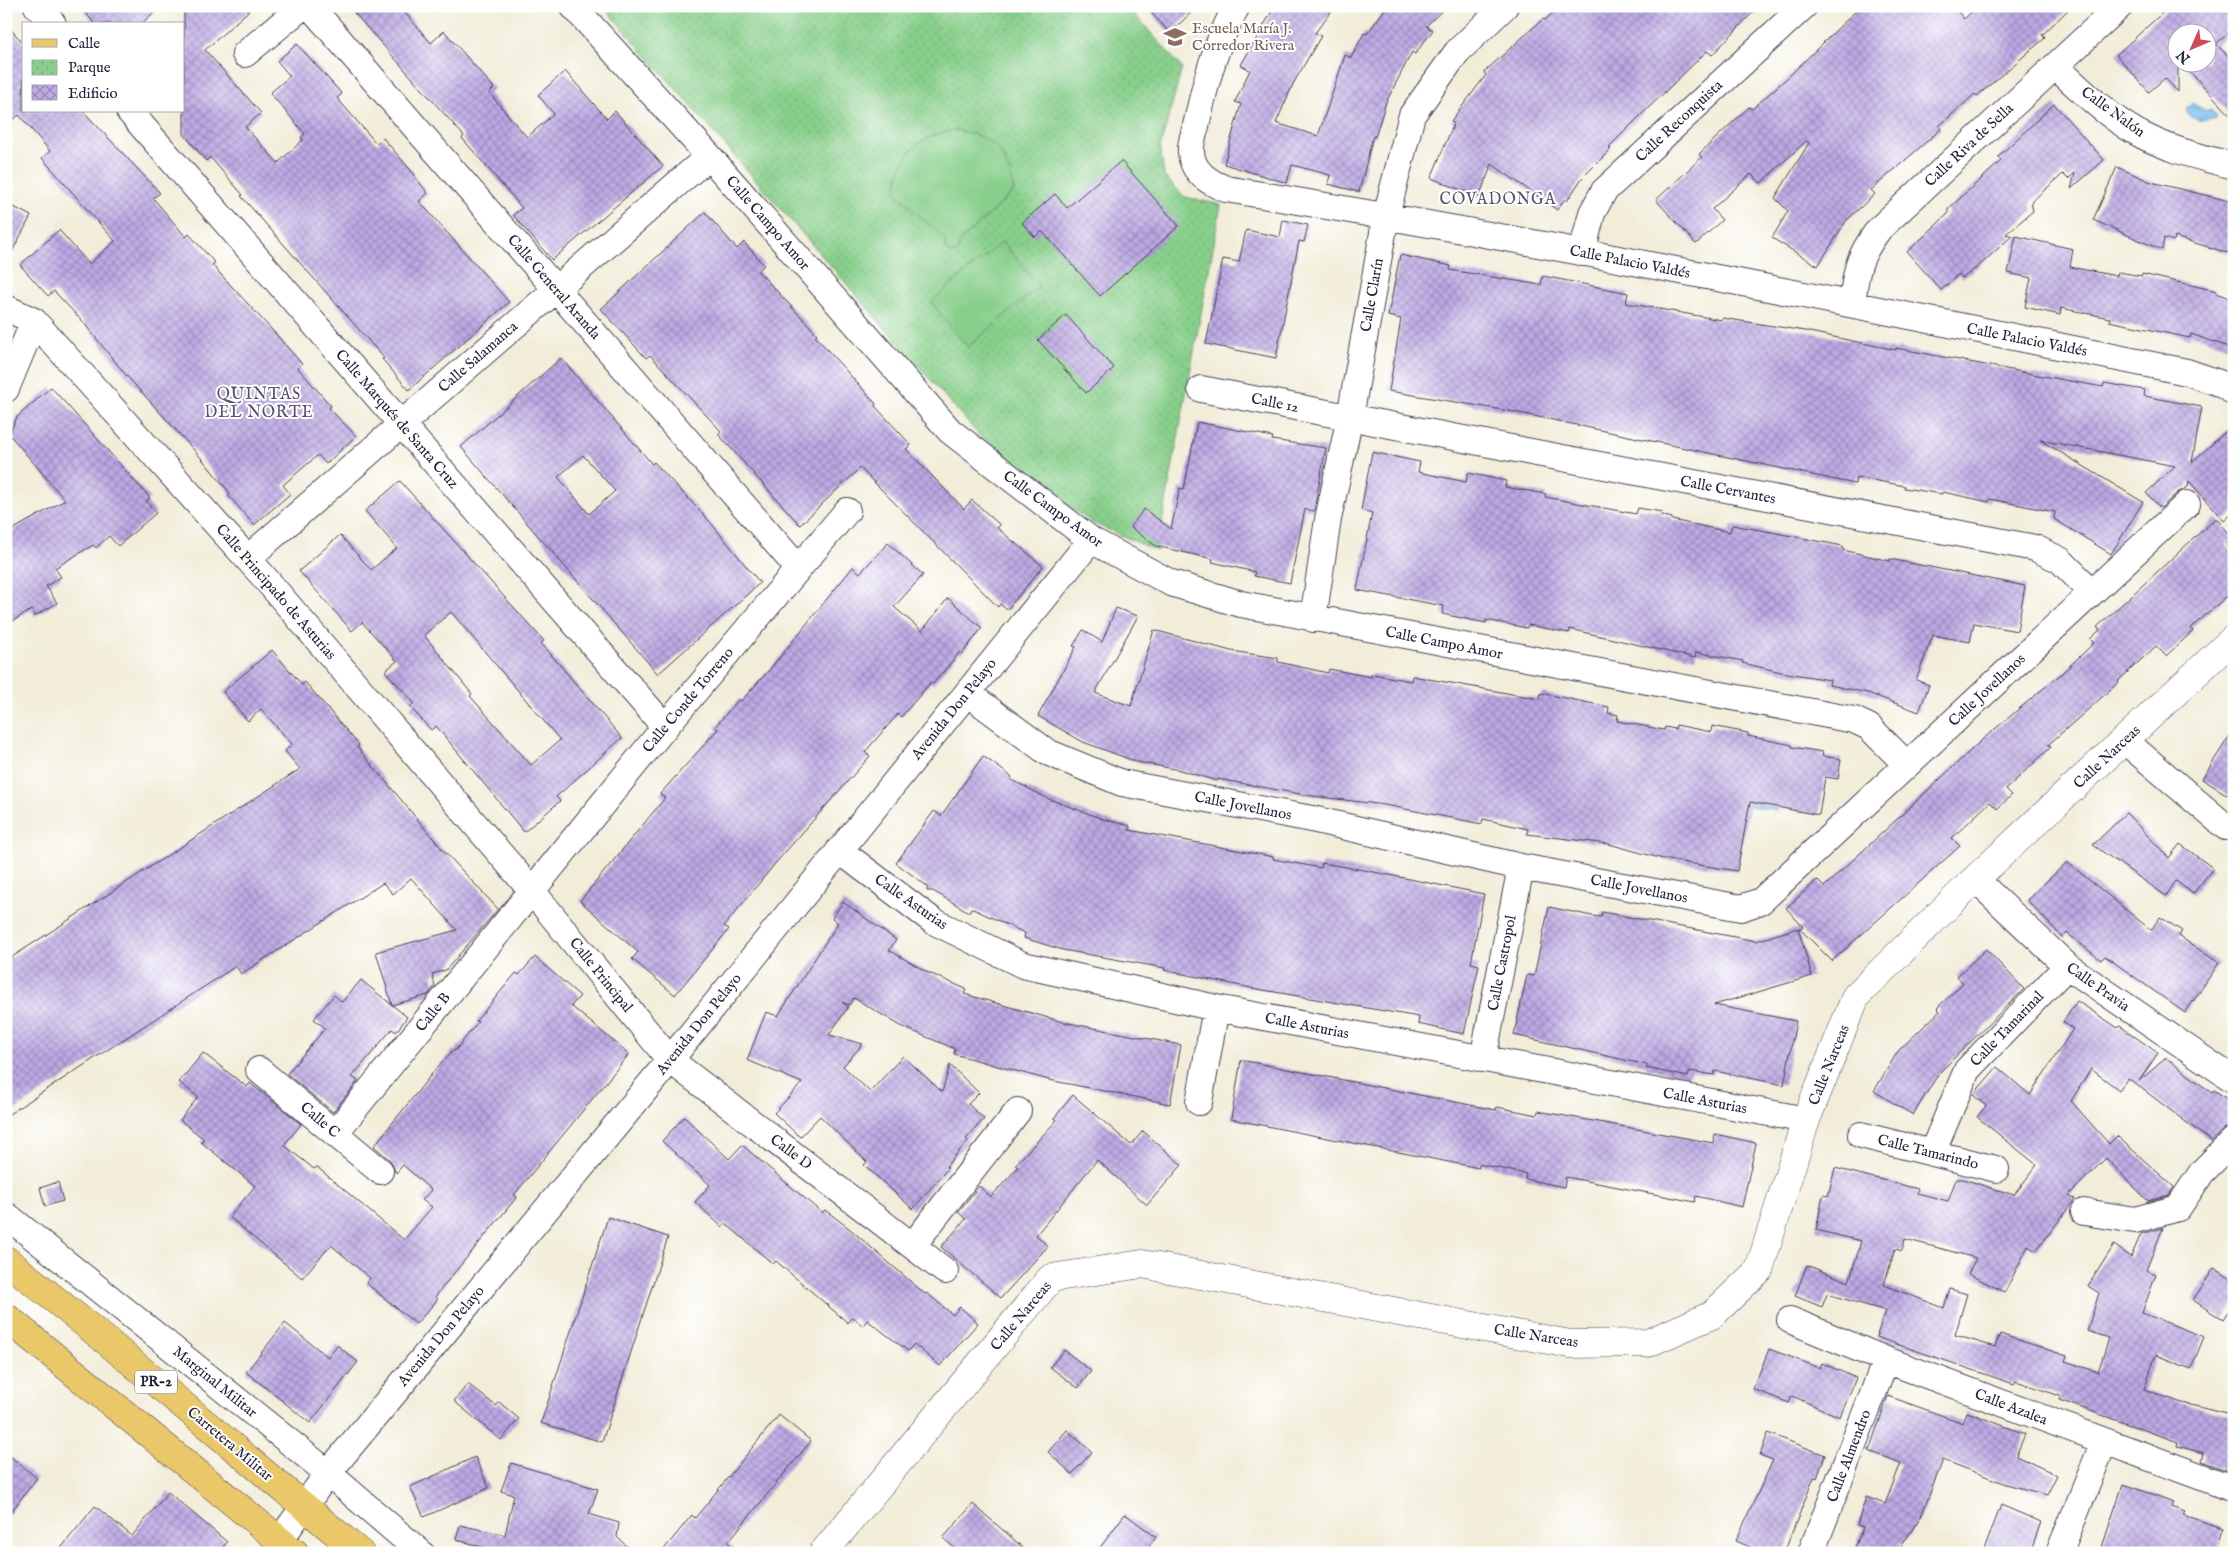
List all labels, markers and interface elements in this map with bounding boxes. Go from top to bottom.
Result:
place label: Escuela María J. Corredor Rivera [1192,19,1295,55]
legend [22,22,185,112]
north arrow [2168,22,2218,72]
school or university icon: Escuela María J. Corredor Rivera [1162,24,1188,50]
text: Calle [68,34,100,53]
text: N [2173,46,2195,68]
text: Parque [68,58,111,77]
street label: Calle Reconquista [1631,75,1727,166]
street label: Calle Nalón [2077,82,2149,142]
text: Edificio [68,84,118,103]
street label: Calle Riva de Sella [1921,99,2018,191]
street label: Calle Campo Amor [722,172,815,275]
district label: COVADONGA [1440,190,1557,210]
street label: Calle General Aranda [503,231,605,344]
street label: Calle Palacio Valdés [1568,241,1692,283]
street label: Calle Clarín [1356,257,1388,333]
street label: Calle Salamanca [434,317,522,397]
street label: Calle Palacio Valdés [1965,319,2089,361]
street label: Calle Marqués de Santa Cruz [331,345,463,493]
district label: QUINTAS DEL NORTE [205,385,313,423]
street label: Calle 12 [1250,389,1300,417]
street label: Calle Campo Amor [999,466,1107,552]
street label: Calle Cervantes [1679,471,1777,509]
street label: Calle Principado de Asturias [212,520,340,664]
street label: Calle Campo Amor [1384,622,1505,664]
street label: Calle Conde Torreno [638,643,738,757]
street label: Calle Jovellanos [1944,649,2030,731]
street label: Avenida Don Pelayo [907,654,1001,764]
street label: Calle Narceas [2069,721,2145,793]
street label: Calle Jovellanos [1193,787,1293,825]
street label: Calle Asturias [871,870,951,934]
street label: Calle Jovellanos [1589,870,1689,908]
street label: Calle Castropol [1483,913,1521,1012]
street label: Calle Principal [565,934,638,1017]
street label: Calle Pravia [2063,958,2134,1016]
street label: Avenida Don Pelayo [652,969,746,1079]
street label: Calle Tamarinal [1966,987,2048,1071]
street label: Calle B [411,988,455,1036]
street label: Calle Asturias [1263,1009,1351,1043]
street label: Calle Narceas [1804,1022,1854,1108]
street label: Calle Asturias [1661,1084,1749,1118]
street label: Calle C [296,1098,344,1142]
street label: Calle D [766,1130,816,1174]
street label: Calle Tamarindo [1876,1130,1980,1174]
street label: Calle Narceas [986,1277,1056,1355]
street label: Avenida Don Pelayo [393,1282,489,1391]
street label: Calle Narceas [1492,1320,1580,1352]
street label: Marginal Militar [169,1342,262,1422]
road number: PR-2 [135,1370,177,1394]
street label: Calle Azalea [1972,1384,2051,1430]
street label: Carretera Militar [183,1403,277,1486]
street label: Calle Almendro [1823,1407,1875,1505]

